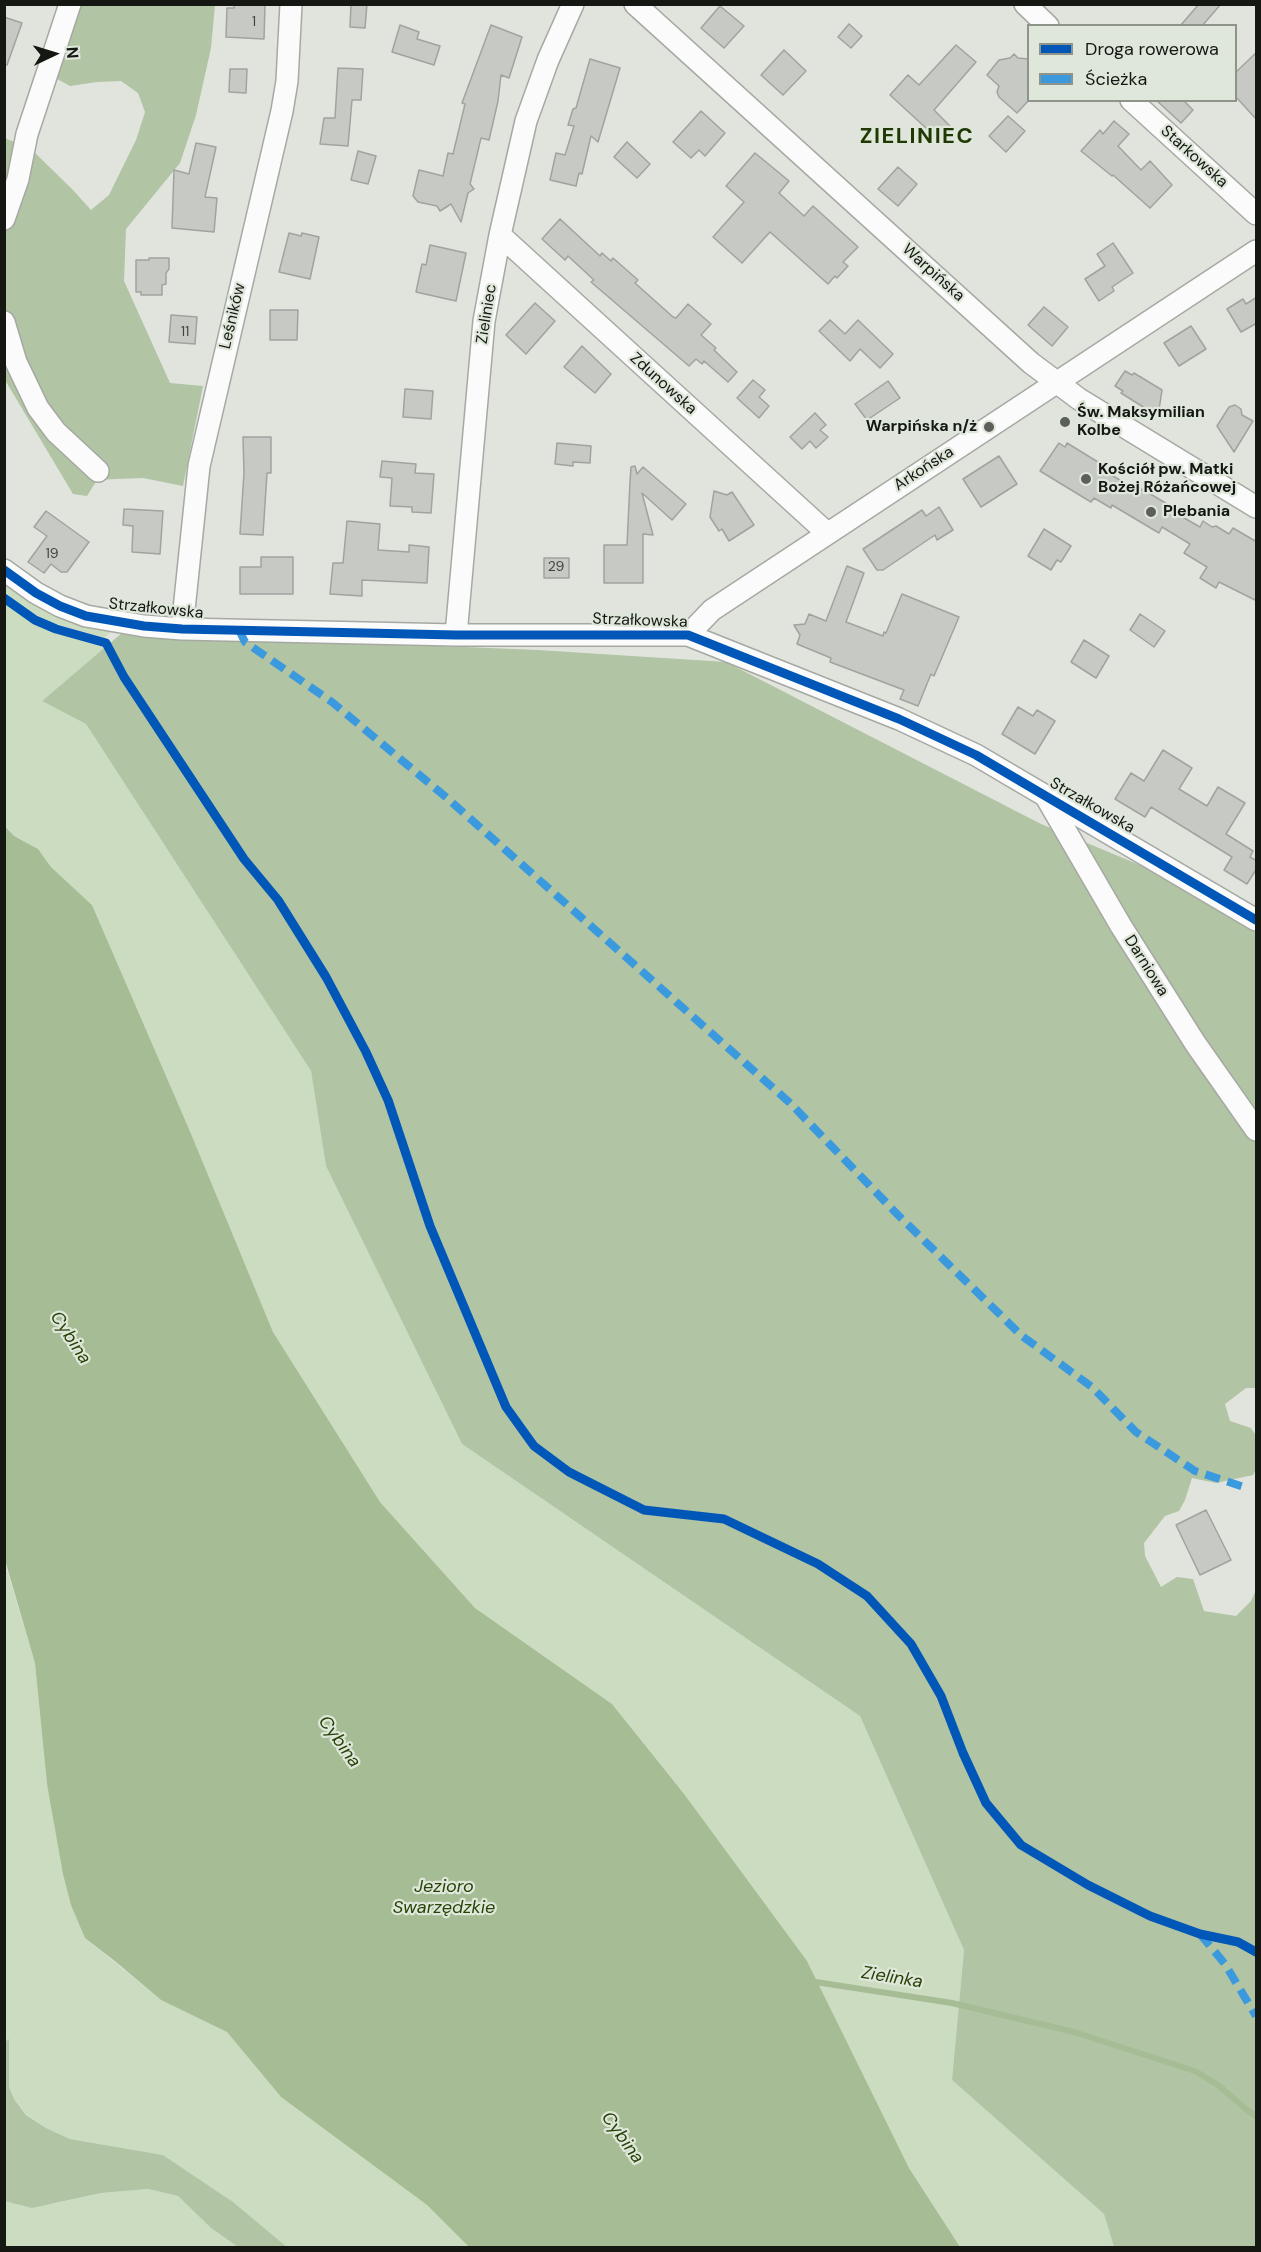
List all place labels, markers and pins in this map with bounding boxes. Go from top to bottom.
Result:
place label: Św. Maksymilian Kolbe [1077,403,1205,441]
marker: Św. Maksymilian Kolbe [1058,415,1072,429]
place label: Warpińska n/ż [866,417,977,437]
marker: Warpińska n/ż [982,420,996,434]
place label: Kościół pw. Matki Bożej Różańcowej [1098,460,1236,498]
marker: Kościół pw. Matki Bożej Różańcowej [1079,472,1093,486]
place label: Plebania [1163,502,1230,522]
marker: Plebania [1144,505,1158,519]

